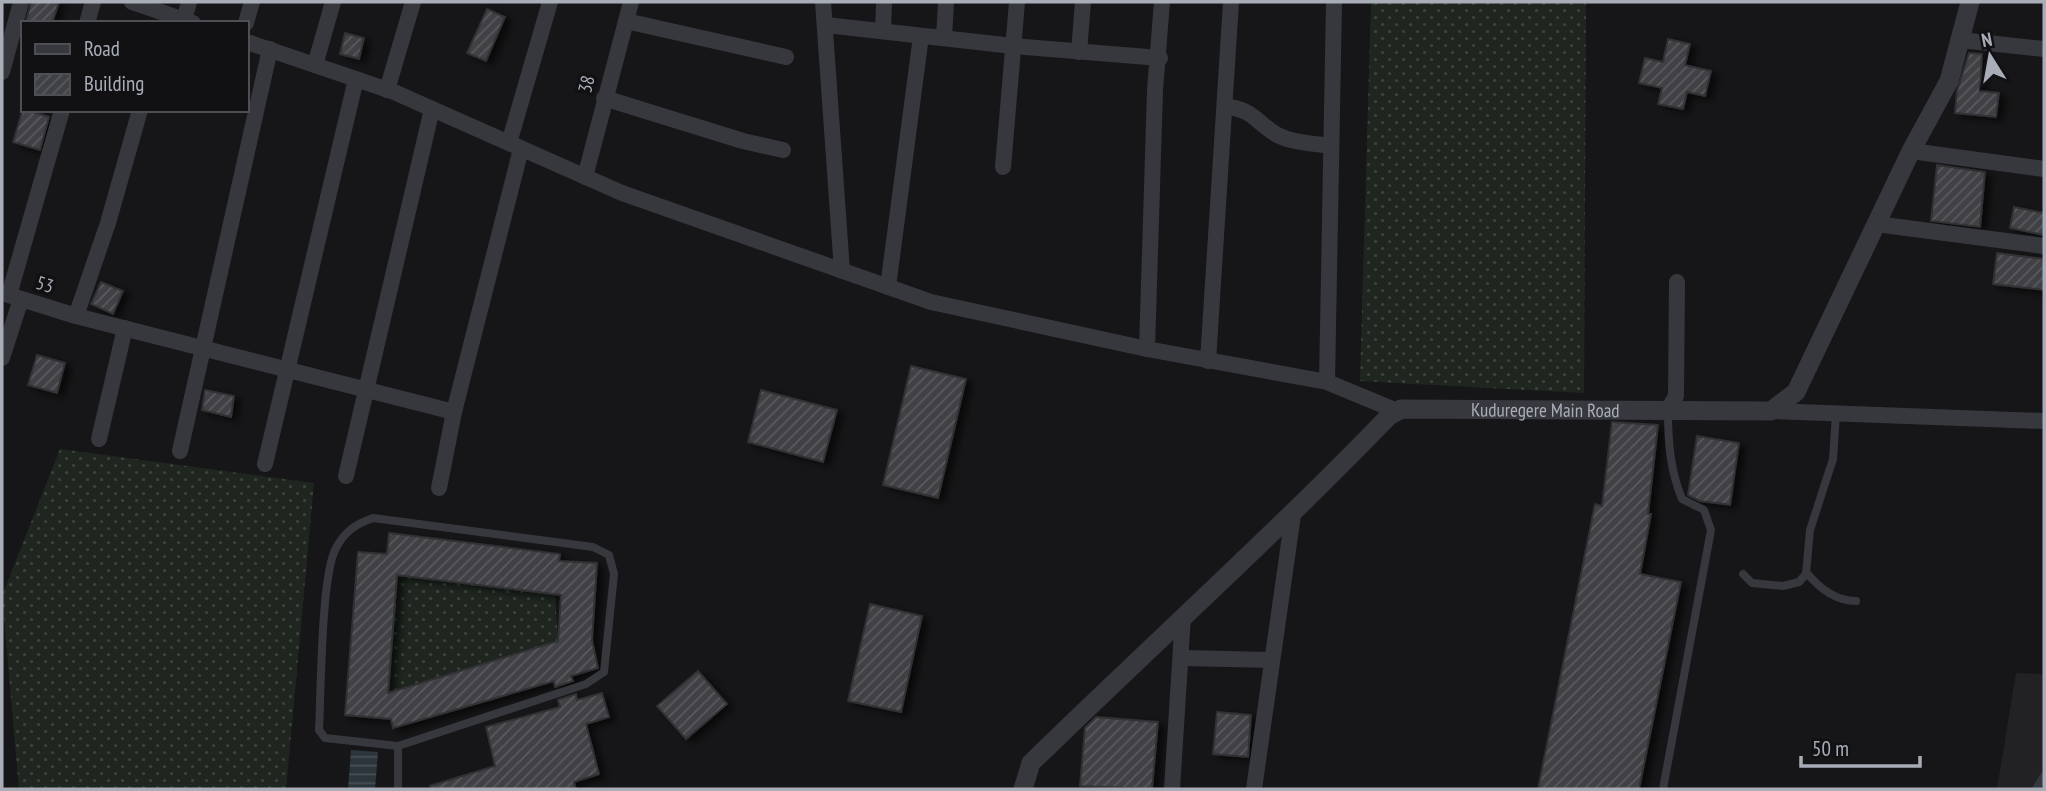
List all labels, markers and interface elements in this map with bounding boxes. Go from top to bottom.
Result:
legend [21,21,248,112]
north arrow [1955,21,2025,91]
text: N [1979,27,1994,52]
text: Road [84,35,120,62]
text: Building [84,70,144,97]
street label: 38 [572,73,600,95]
street label: 53 [33,270,57,298]
street label: Kuduregere Main Road [1471,397,1620,422]
scale bar [1801,724,1920,768]
text: 50 m [1812,735,1849,762]

